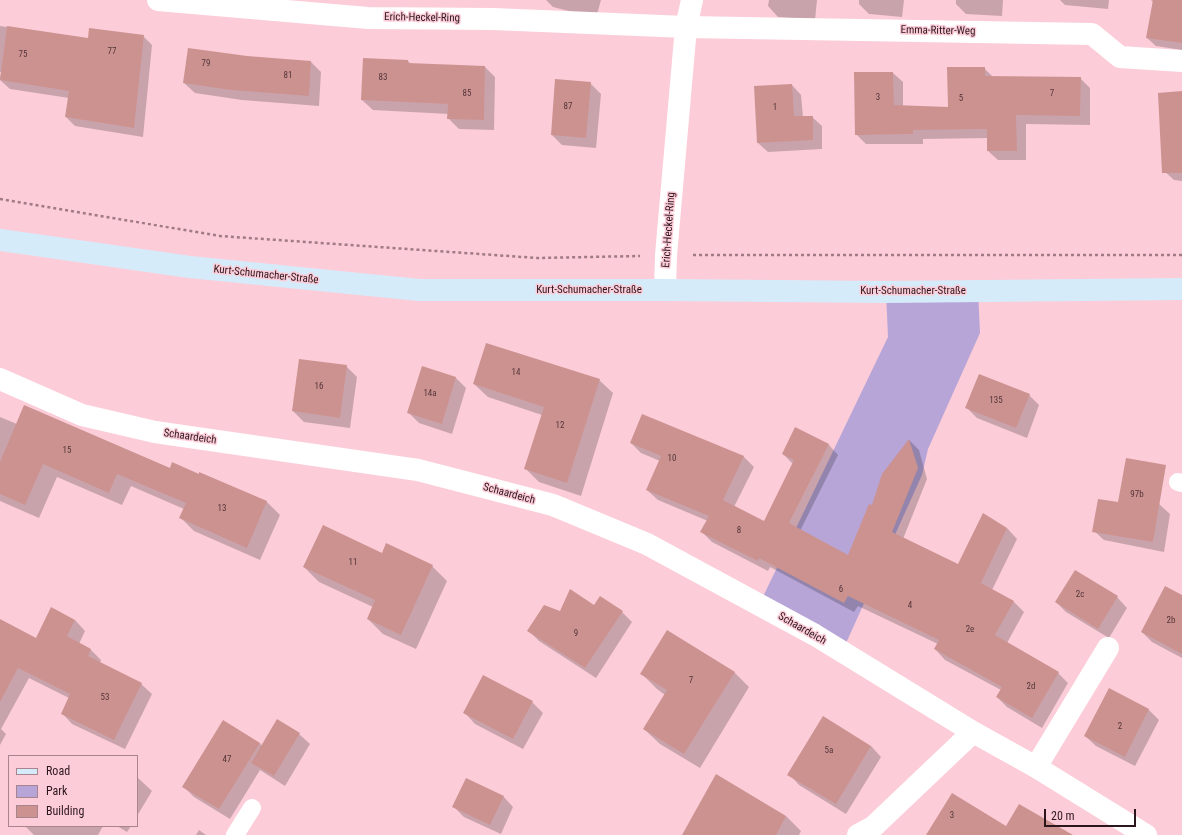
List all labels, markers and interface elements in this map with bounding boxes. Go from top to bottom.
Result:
street label: Erich-Heckel-Ring [384,11,460,25]
street label: Emma-Ritter-Weg [900,24,976,38]
house number: 77 [108,47,116,57]
house number: 75 [19,50,27,60]
house number: 79 [202,59,210,69]
house number: 81 [284,71,292,81]
house number: 83 [379,73,387,83]
house number: 85 [463,89,471,99]
house number: 7 [1050,89,1054,99]
house number: 3 [876,93,880,103]
house number: 5 [959,94,963,104]
house number: 87 [564,102,572,112]
house number: 1 [773,103,777,113]
street label: Erich-Heckel-Ring [660,192,678,268]
street label: Kurt-Schumacher-Straße [213,263,319,287]
street label: Kurt-Schumacher-Straße [536,283,642,297]
street label: Kurt-Schumacher-Straße [860,284,966,298]
house number: 14 [512,368,520,378]
house number: 16 [315,382,323,392]
house number: 14a [423,389,437,399]
house number: 135 [989,396,1003,406]
house number: 12 [556,421,564,431]
street label: Schaardeich [163,427,217,447]
house number: 15 [63,446,71,456]
house number: 10 [668,454,676,464]
street label: Schaardeich [481,481,537,507]
house number: 97b [1130,490,1144,500]
house number: 13 [218,504,226,514]
house number: 8 [737,526,741,536]
house number: 11 [349,558,357,568]
house number: 6 [839,585,843,595]
house number: 2c [1076,590,1084,600]
house number: 4 [908,601,912,611]
street label: Schaardeich [776,610,828,648]
house number: 2b [1167,616,1175,626]
house number: 2e [966,625,974,635]
house number: 9 [574,629,578,639]
house number: 7 [689,676,693,686]
house number: 2d [1027,682,1035,692]
house number: 53 [101,693,109,703]
house number: 2 [1118,722,1122,732]
house number: 5a [825,746,833,756]
legend [8,755,138,827]
house number: 47 [223,755,231,765]
text: Road [46,764,70,778]
text: Park [46,784,67,798]
scale bar [1046,801,1138,827]
text: Building [46,804,84,818]
text: 20 m [1051,809,1075,823]
house number: 3 [950,811,954,821]

